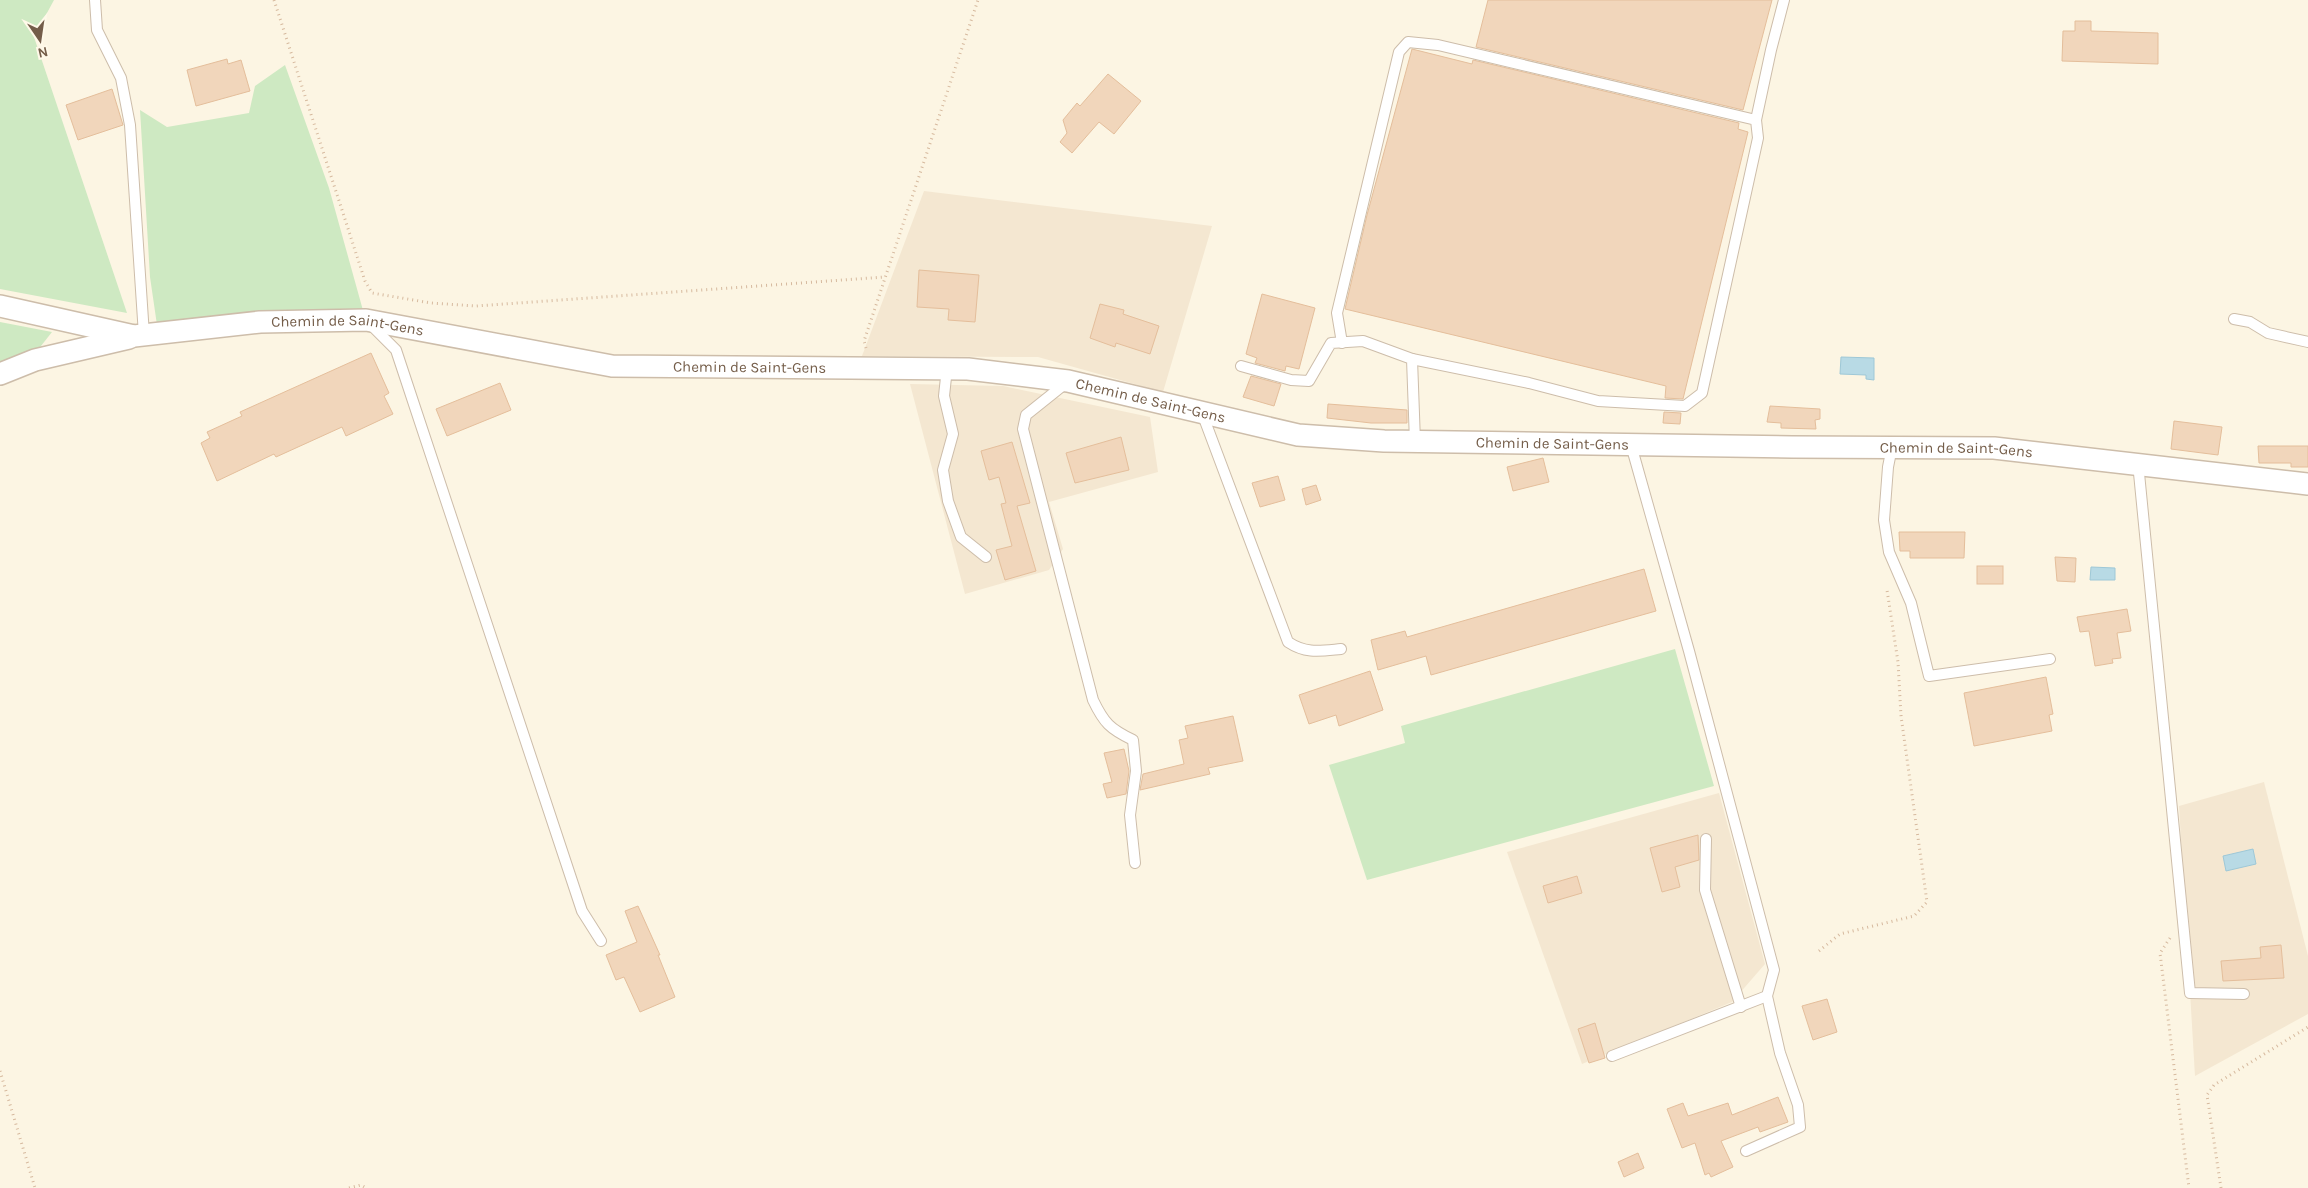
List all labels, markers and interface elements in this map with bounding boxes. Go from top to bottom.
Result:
north arrow [15,15,65,65]
text: N [36,43,50,62]
street label: Chemin de Saint-Gens [271,311,425,340]
street label: Chemin de Saint-Gens [673,358,826,377]
street label: Chemin de Saint-Gens [1074,374,1227,427]
street label: Chemin de Saint-Gens [1476,433,1629,454]
street label: Chemin de Saint-Gens [1880,438,2034,461]

